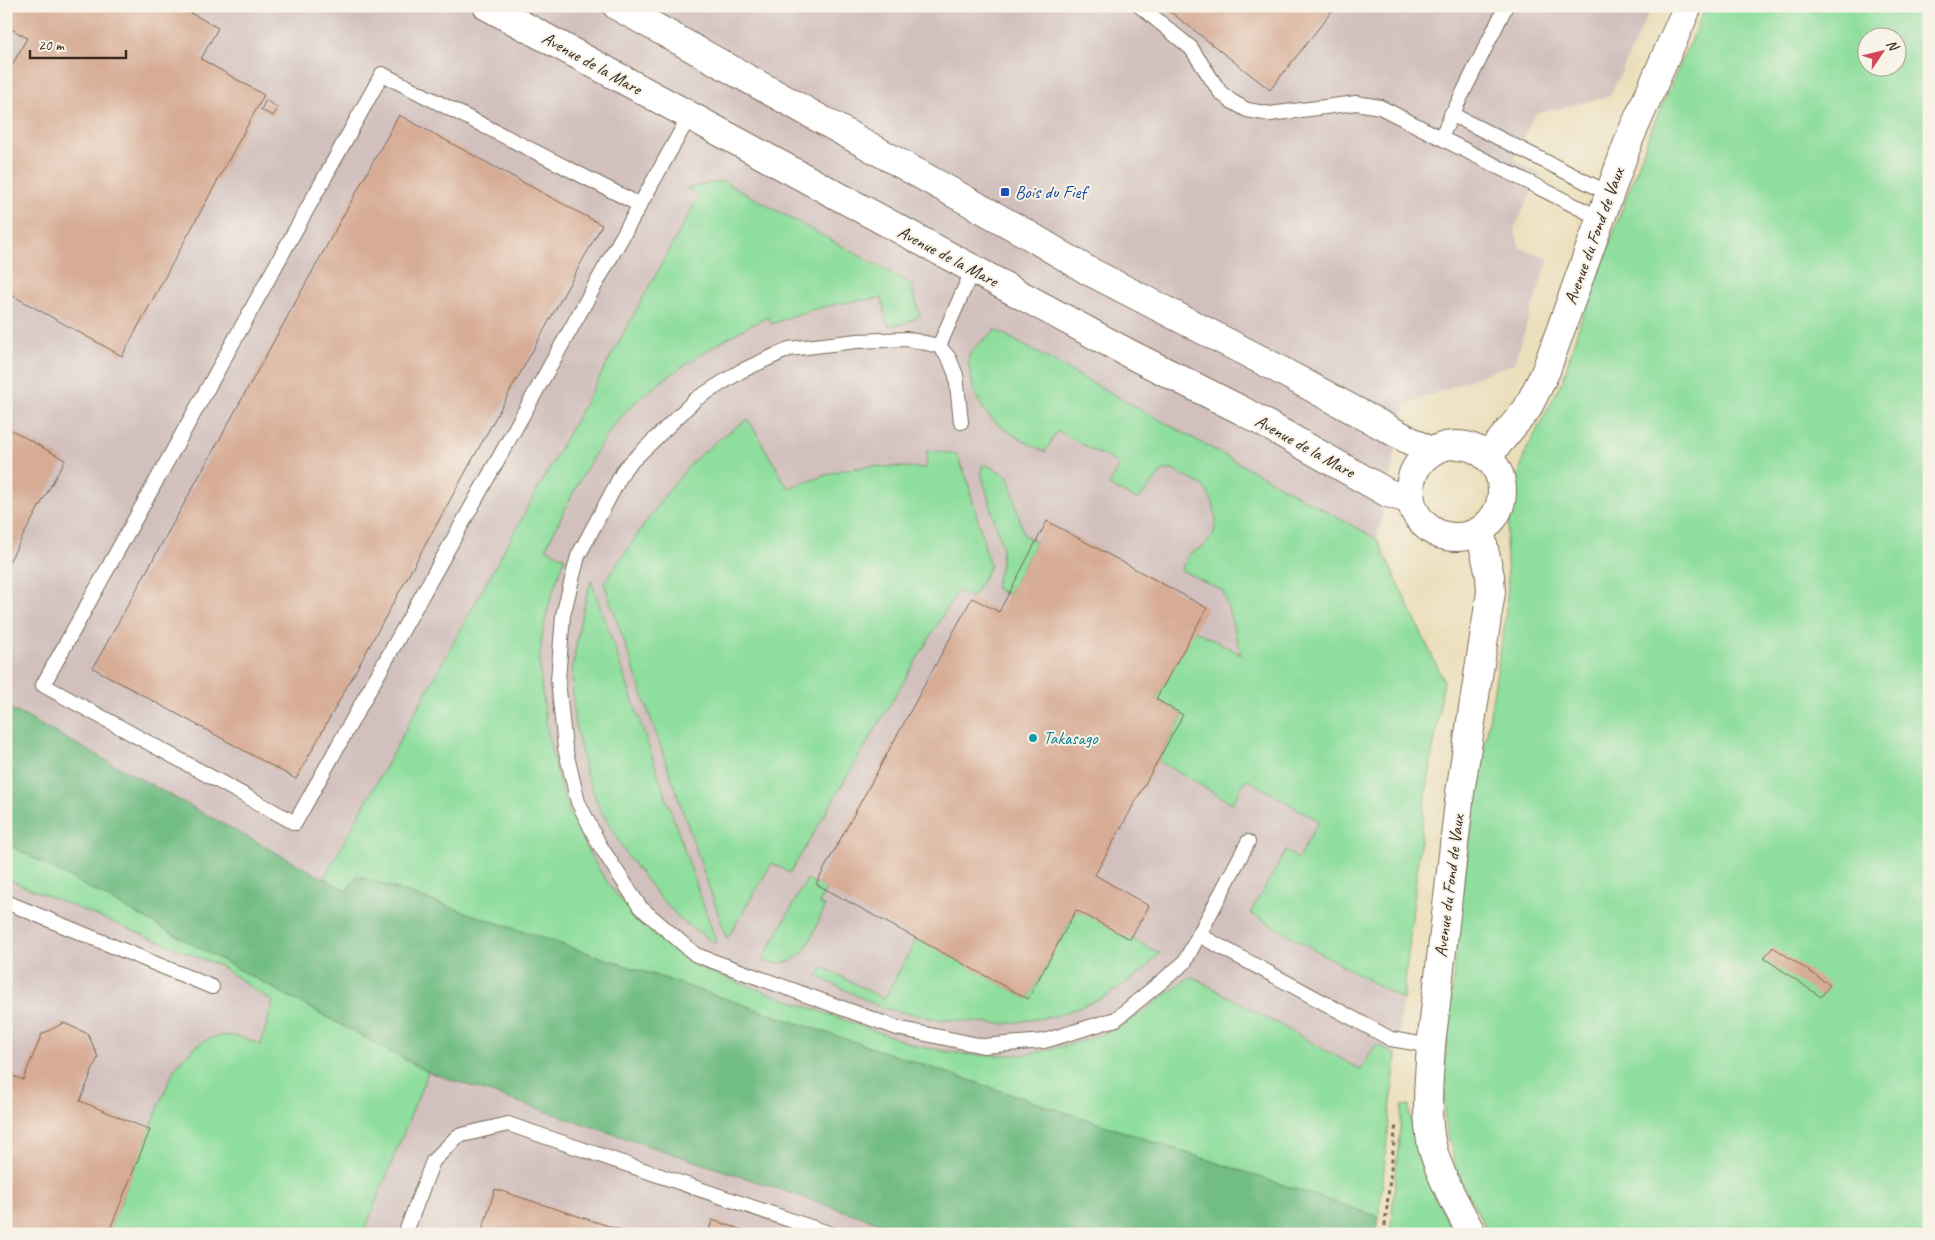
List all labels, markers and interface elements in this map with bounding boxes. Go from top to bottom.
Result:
street label: Avenue de la Mare [538,27,647,100]
scale bar [30,28,126,60]
north arrow [1858,28,1908,78]
text: 20 m [38,36,65,55]
text: N [1883,36,1903,55]
street label: Avenue du Fond de Vaux [1559,163,1629,307]
place label: Bois du Fief [1015,181,1090,203]
marker: Bois du Fief [999,186,1011,198]
street label: Avenue de la Mare [894,220,1003,292]
street label: Avenue de la Mare [1251,410,1360,483]
place label: Takasago [1043,727,1099,749]
marker: Takasago [1027,732,1039,744]
street label: Avenue du Fond de Vaux [1429,812,1469,959]

